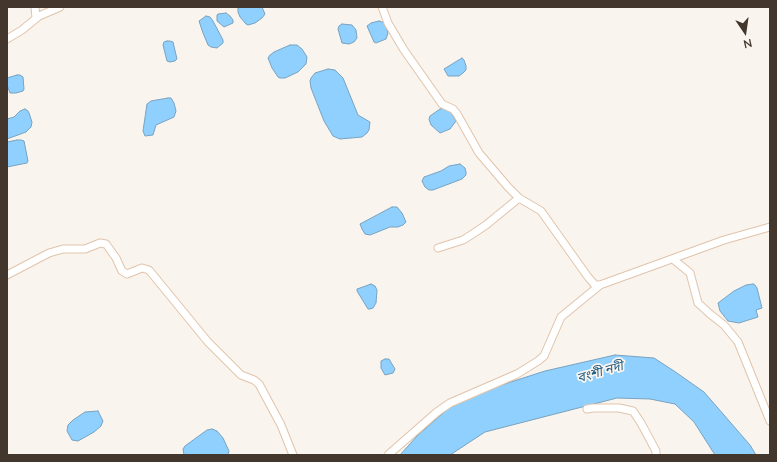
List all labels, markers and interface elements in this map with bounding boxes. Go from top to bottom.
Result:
north arrow [725,12,765,52]
text: N [742,37,753,51]
water label: বংশী নদী [575,358,625,386]

